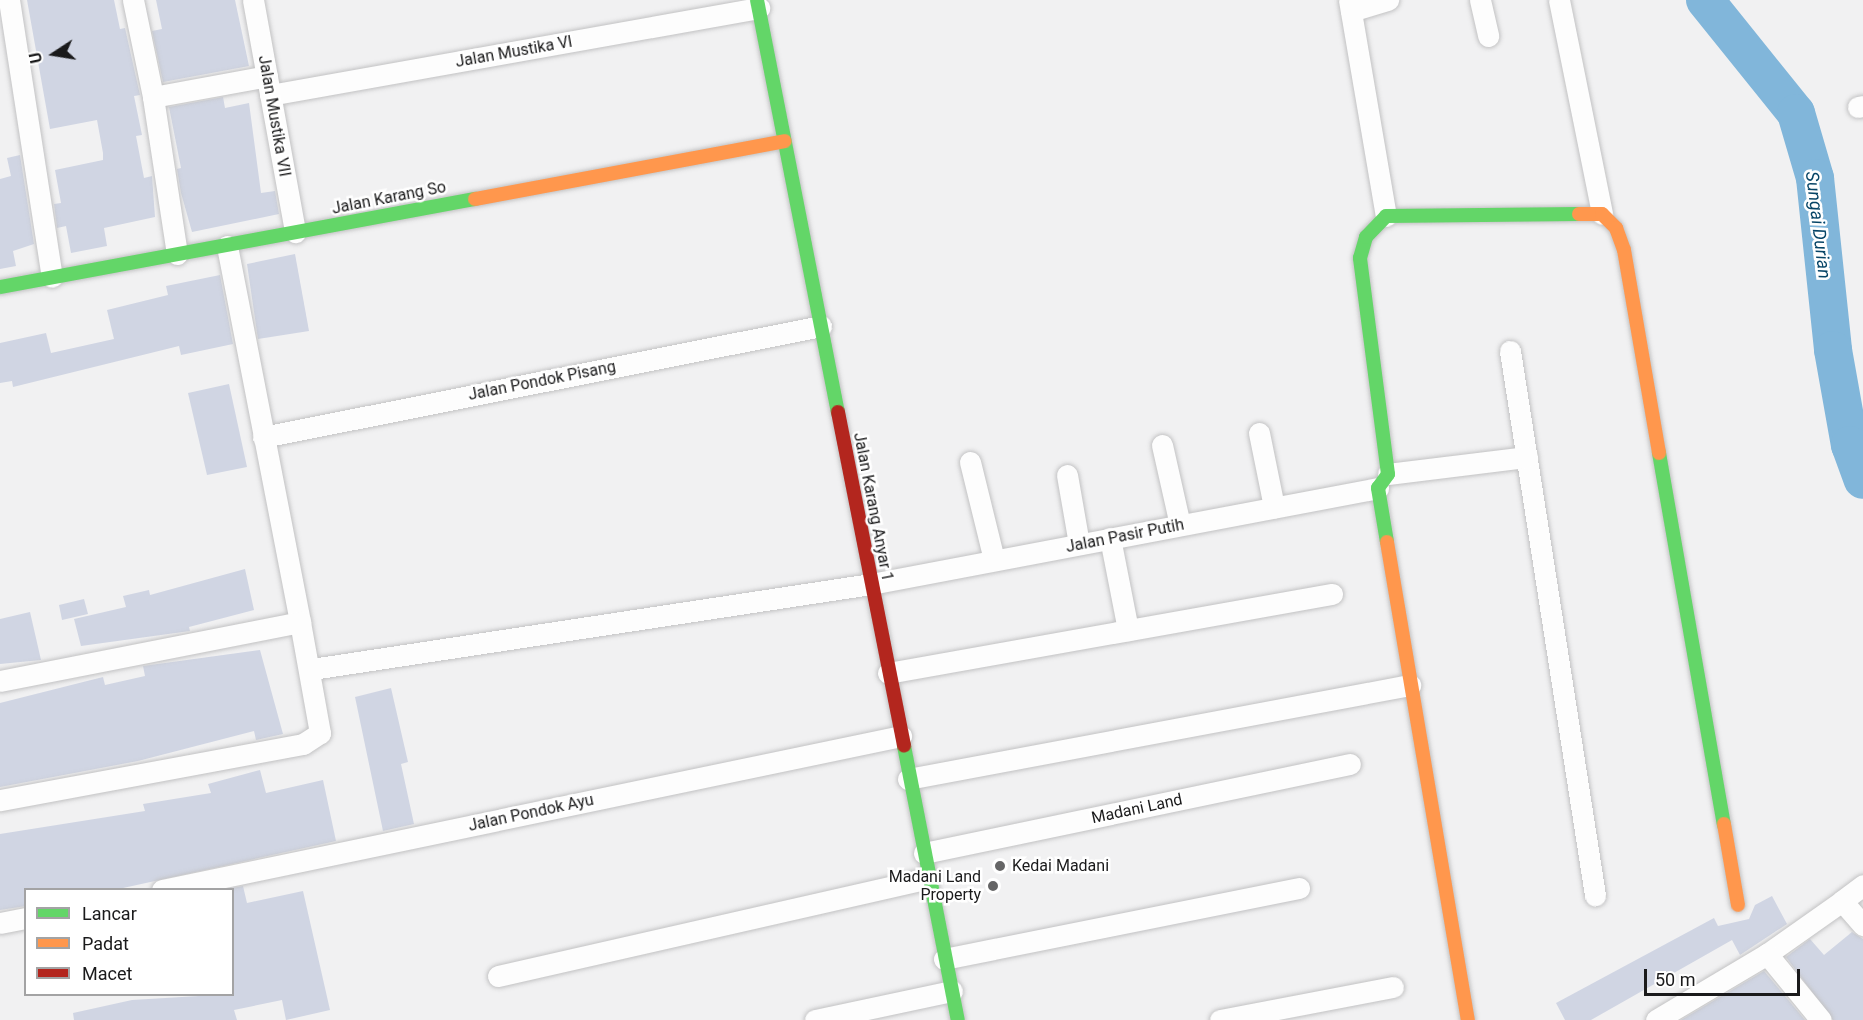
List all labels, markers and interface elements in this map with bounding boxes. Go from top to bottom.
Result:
north arrow [24,24,84,84]
street label: Jalan Mustika VI [454,32,574,72]
text: U [26,51,46,65]
street label: Jalan Mustika VII [254,54,294,178]
water label: Sungai Durian [1801,170,1835,280]
street label: Jalan Karang So [330,178,448,218]
street label: Jalan Pondok Pisang [467,357,617,405]
street label: Jalan Karang Anyar 1 [849,431,897,583]
street label: Jalan Pasir Putih [1064,515,1186,557]
street label: Jalan Pondok Ayu [467,790,595,836]
street label: Madani Land [1090,790,1184,828]
place label: Kedai Madani [1012,856,1109,876]
marker: Kedai Madani [993,859,1007,873]
place label: Madani Land Property [889,867,981,905]
marker: Madani Land Property [986,879,1000,893]
legend [24,888,234,996]
text: Lancar [82,903,137,924]
text: Padat [82,933,129,954]
scale bar [1647,957,1803,995]
text: Macet [82,963,132,984]
text: 50 m [1655,969,1695,990]

